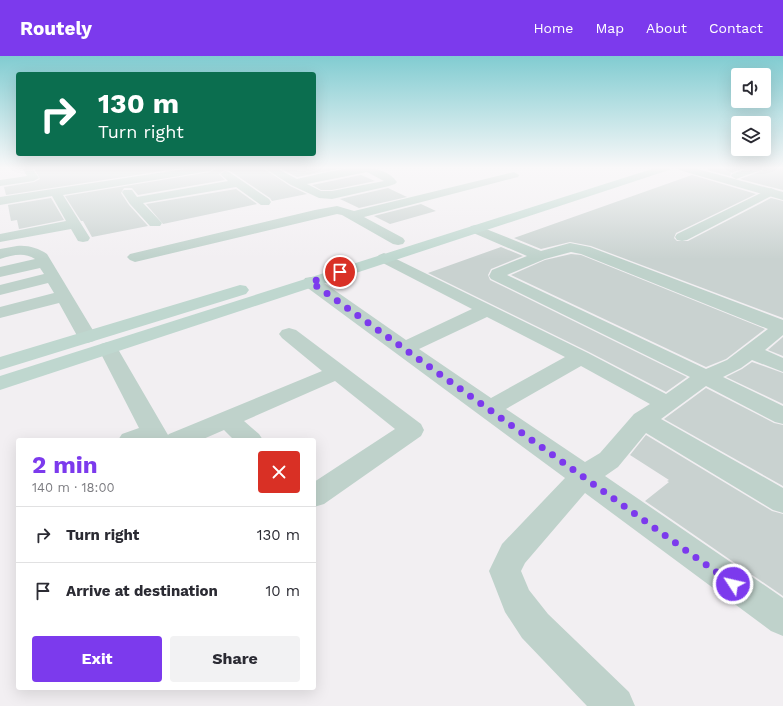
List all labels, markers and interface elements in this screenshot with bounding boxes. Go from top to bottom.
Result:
text: Routely [20,17,92,40]
text: Home [533,20,573,36]
text: Map [595,20,624,36]
text: About [646,20,687,36]
text: Contact [709,20,763,36]
map controls [731,68,771,156]
button: sound [731,68,771,108]
text: 130 m [98,87,179,120]
icon: right [32,88,84,140]
button: layers [731,116,771,156]
text: Turn right [98,121,184,142]
pin [323,255,357,289]
icon: arrive [329,261,351,283]
text: 2 min [32,451,98,479]
button: close [258,451,300,493]
text: 140 m · 18:00 [32,480,115,495]
icon: right [32,524,54,546]
text: Turn right [66,526,139,544]
text: 130 m [257,526,300,544]
position arrow [712,563,754,605]
icon: arrive [32,580,54,602]
text: Arrive at destination [66,582,218,600]
text: 10 m [265,582,300,600]
button: Exit [32,636,162,682]
button: Share [170,636,300,682]

